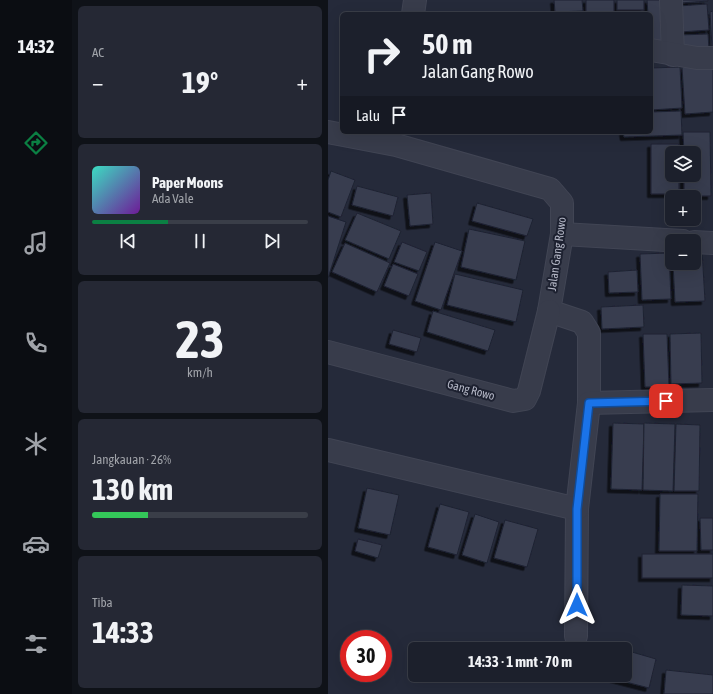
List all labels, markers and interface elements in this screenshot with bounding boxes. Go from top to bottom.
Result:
icon: right [356,28,408,80]
text: 50 m [422,28,472,60]
text: 14:32 [17,36,55,57]
text: AC [92,45,104,60]
text: Jalan Gang Rowo [422,61,534,82]
text: 19° [182,65,218,99]
text: − [92,69,103,95]
text: + [297,69,308,95]
icon: arrive [388,104,410,126]
text: Lalu [356,107,380,124]
icon: directions [22,129,50,157]
map controls [665,146,701,270]
button: layers [665,146,701,182]
text: Paper Moons [152,174,223,191]
button: + [665,190,701,226]
text: Ada Vale [152,191,194,206]
street label: Jalan Gang Rowo [545,216,569,292]
icon: music [22,229,50,257]
icon: previous [117,230,139,252]
icon: pause [189,230,211,252]
icon: next [261,230,283,252]
button: − [665,234,701,270]
text: 23 [176,309,224,369]
icon: phone [22,329,50,357]
text: km/h [187,365,213,380]
street label: Gang Rowo [446,377,497,403]
pin [649,384,683,418]
icon: arrive [655,390,677,412]
icon: climate [22,430,50,458]
text: Jangkauan · 26% [92,452,171,467]
text: 130 km [92,472,173,506]
icon: car [22,530,50,558]
position arrow [556,584,598,626]
text: Tiba [92,595,113,610]
text: 14:33 [92,615,154,649]
icon: filters [22,630,50,658]
speed limit sign: 30 [340,630,392,682]
text: 14:33 · 1 mnt · 70 m [468,653,572,670]

